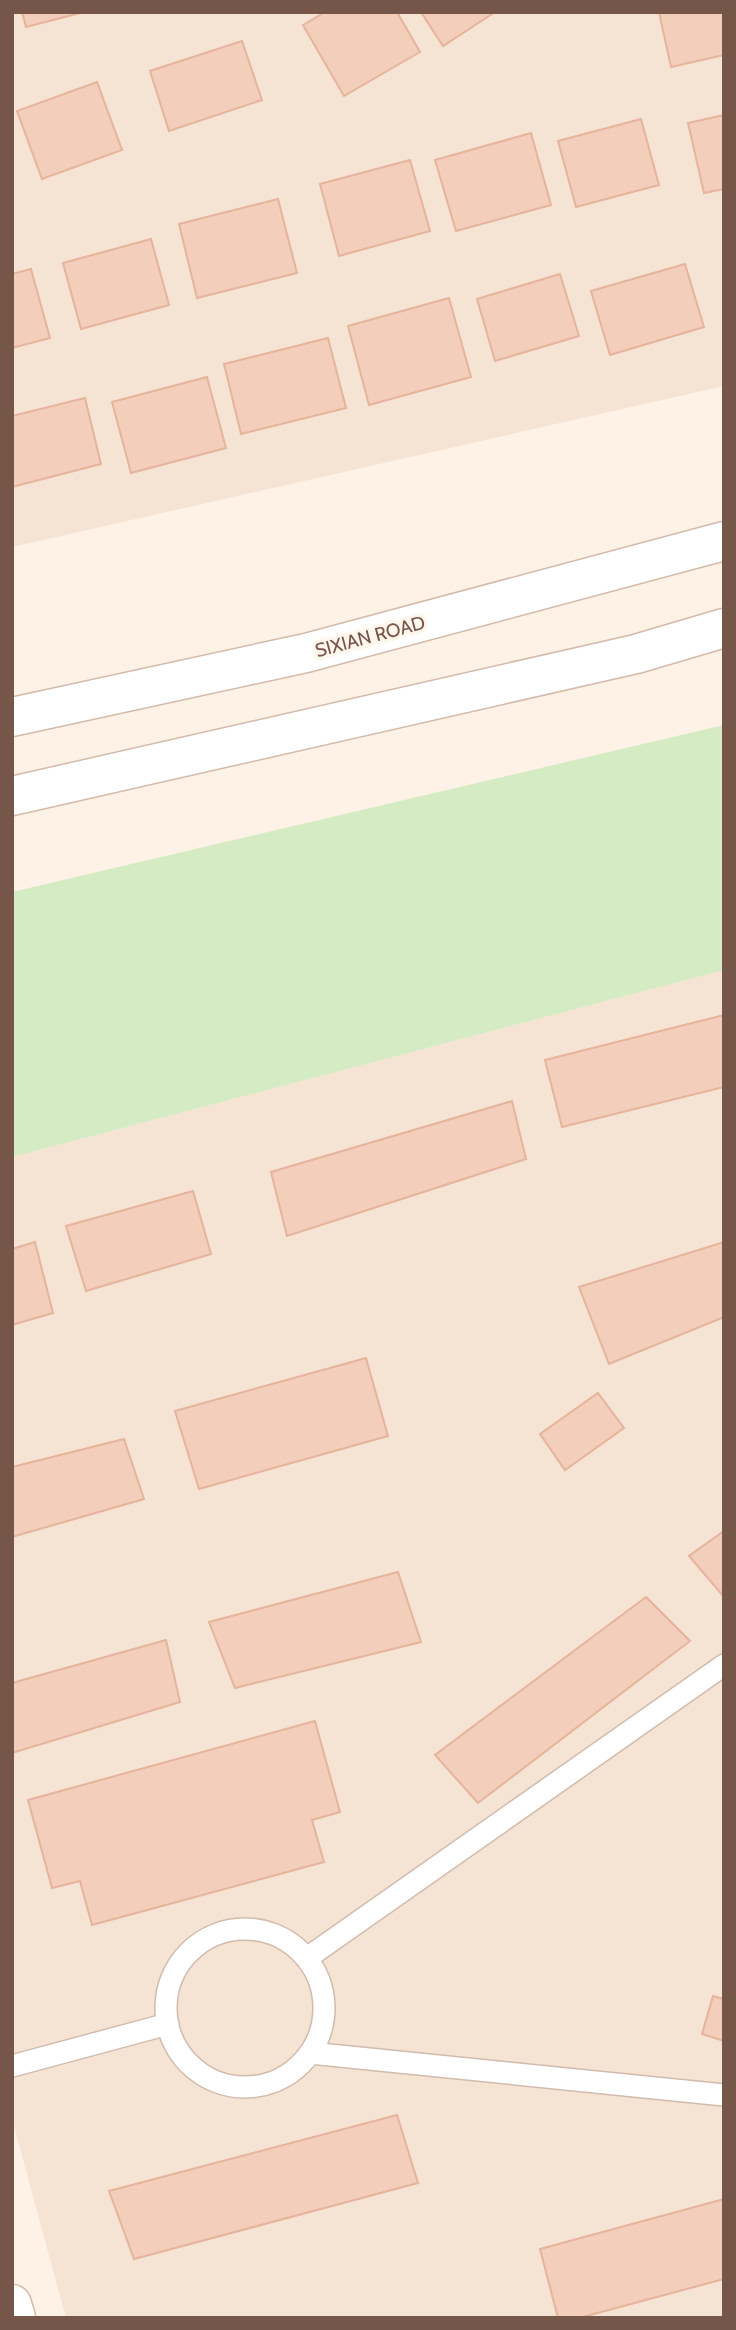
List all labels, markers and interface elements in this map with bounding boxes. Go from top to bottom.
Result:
street label: SIXIAN ROAD [313,611,428,662]

